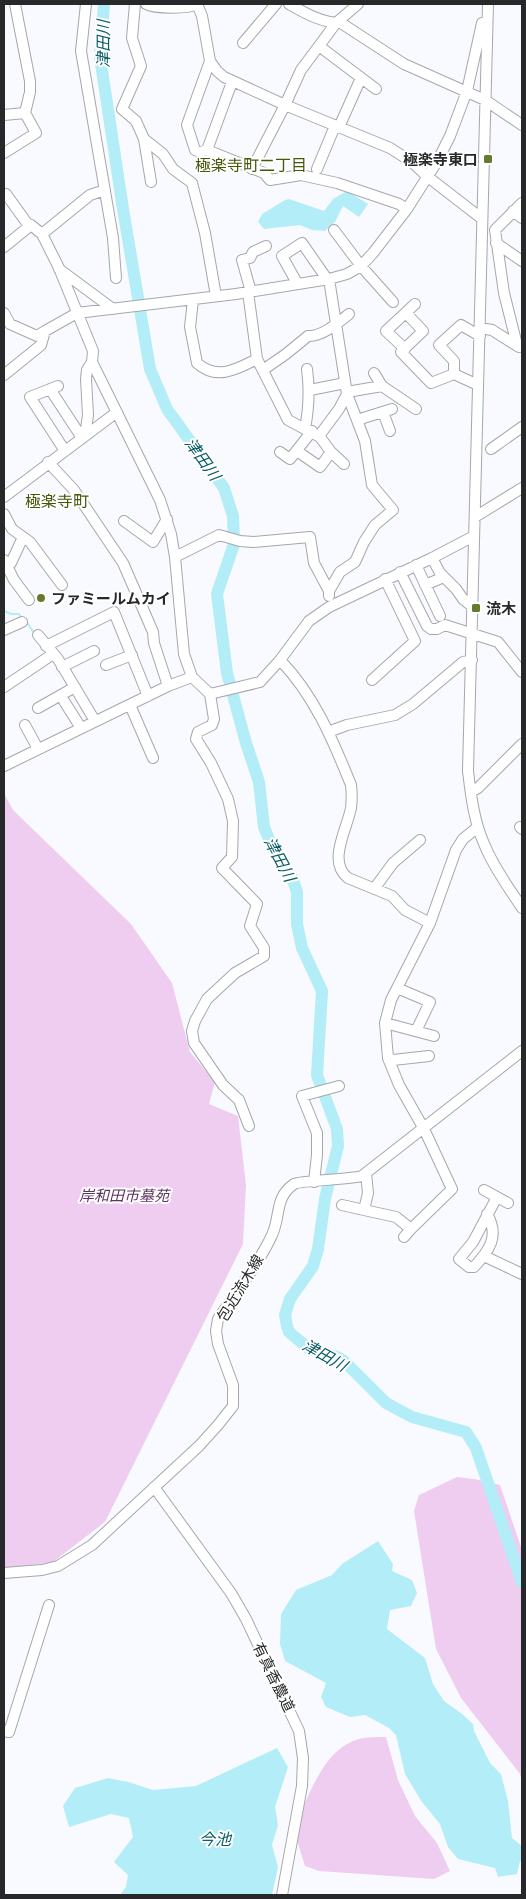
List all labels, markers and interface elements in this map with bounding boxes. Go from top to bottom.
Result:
water label: 津田川 [93,18,113,68]
place label: 極楽寺東口 [403,150,478,169]
marker: 極楽寺東口 [482,153,494,165]
district label: 極楽寺町二丁目 [195,155,307,175]
water label: 津田川 [181,434,226,486]
district label: 極楽寺町 [25,491,89,511]
place label: ファミールムカイ [51,589,171,608]
marker: ファミールムカイ [35,592,47,604]
place label: 流木 [486,599,516,618]
marker: 流木 [470,602,482,614]
water label: 津田川 [260,833,301,887]
park label: 岸和田市墓苑 [79,1186,171,1205]
street label: 包近流木線 [213,1251,267,1325]
water label: 津田川 [299,1335,353,1376]
street label: 有真香農道 [249,1639,299,1715]
water label: 今池 [199,1829,233,1849]

